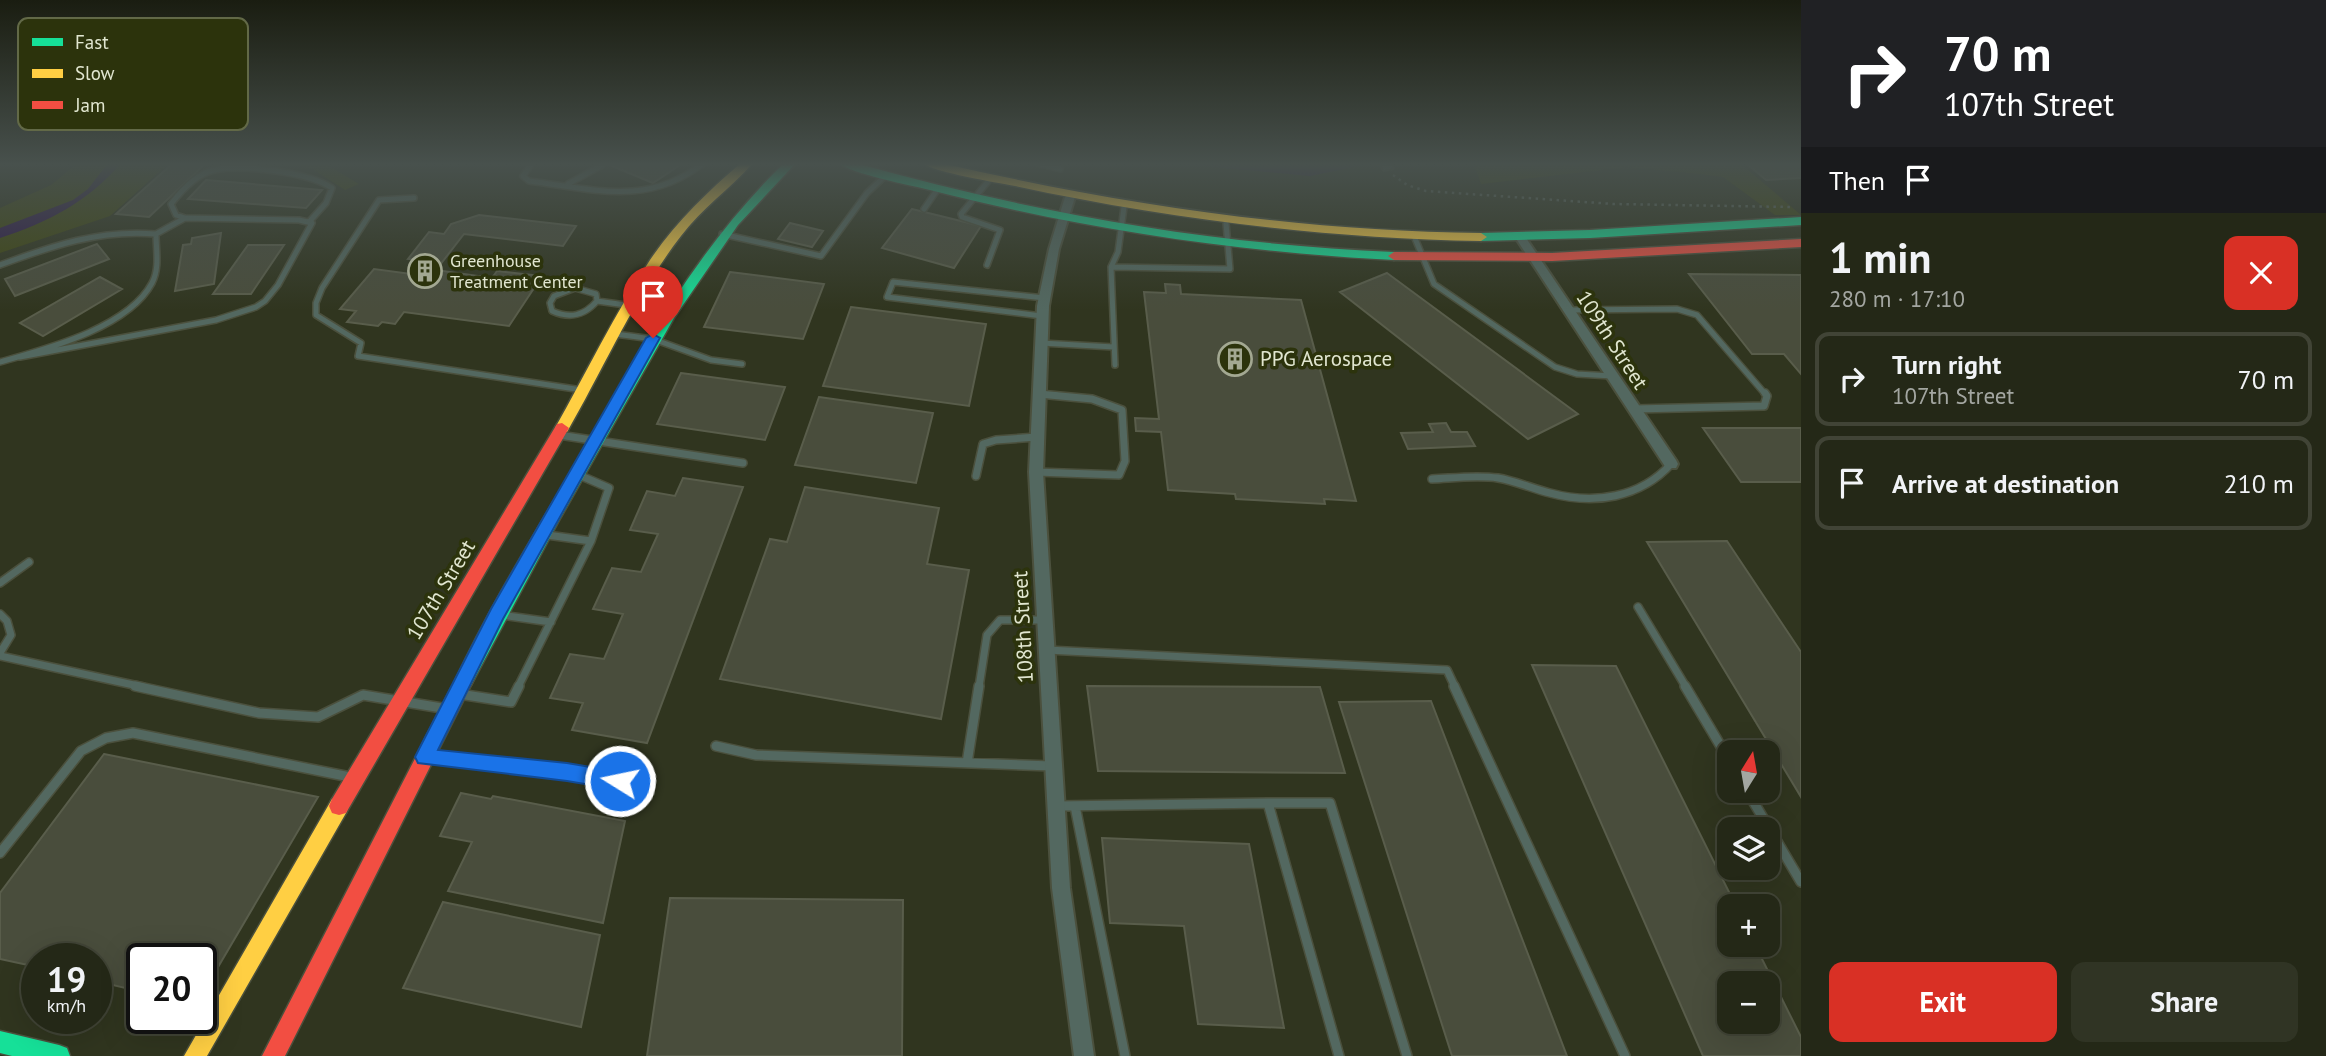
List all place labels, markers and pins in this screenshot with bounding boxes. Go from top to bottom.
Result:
place label: Greenhouse Treatment Center [450,249,583,293]
building icon: Greenhouse Treatment Center [406,252,444,290]
pin [623,266,683,338]
building icon: PPG Aerospace [1216,340,1254,378]
place label: PPG Aerospace [1260,345,1392,372]

